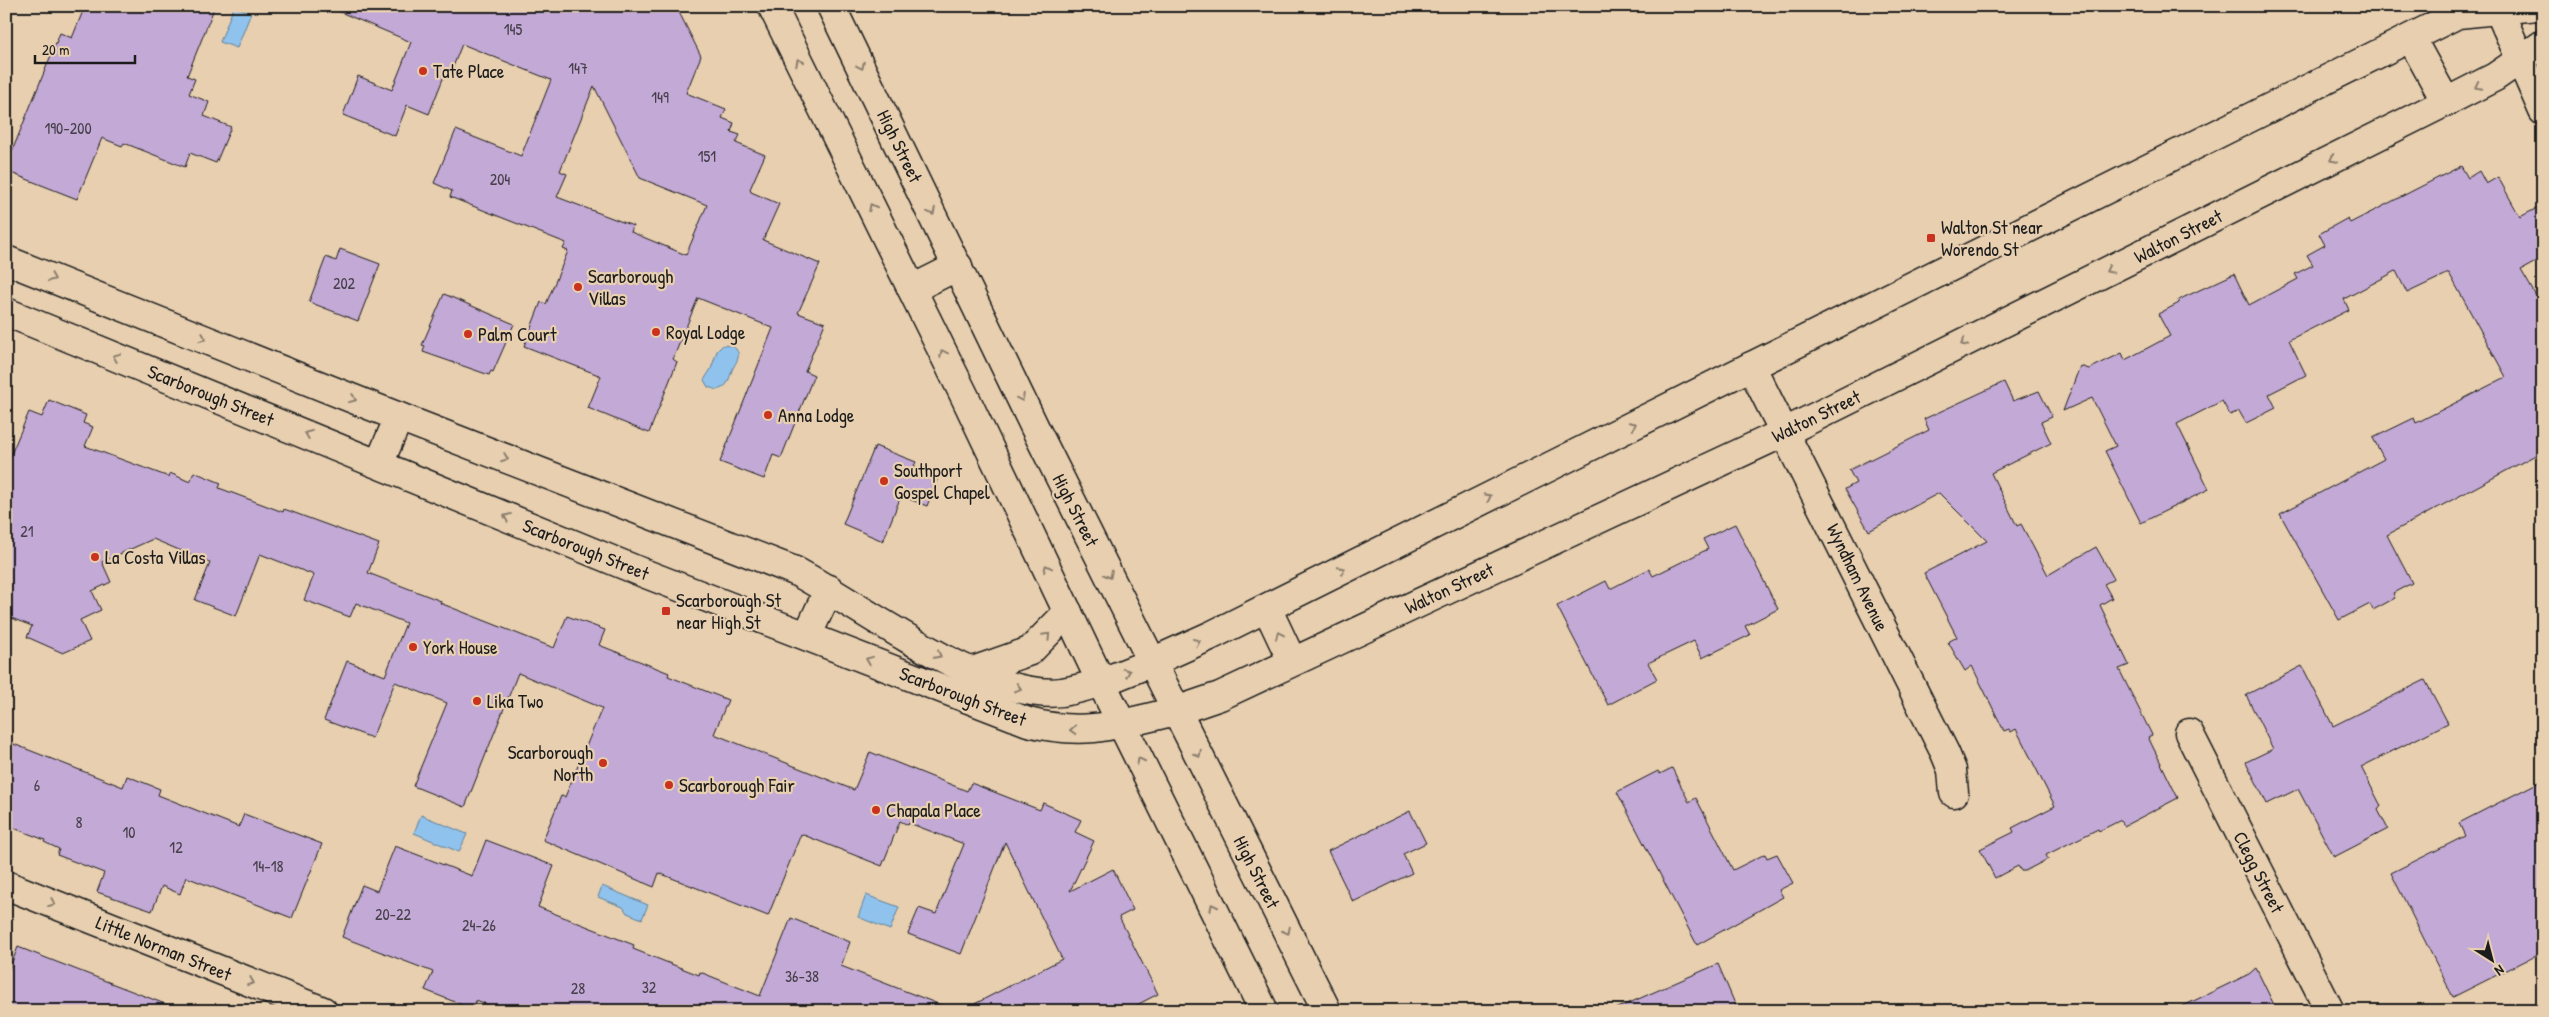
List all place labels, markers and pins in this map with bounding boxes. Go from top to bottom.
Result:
place label: Tate Place [433,58,505,84]
marker: Tate Place [417,65,429,77]
place label: Walton St near Worendo St [1941,214,2044,262]
marker: Walton St near Worendo St [1925,232,1937,244]
place label: Scarborough Villas [588,263,673,311]
marker: Scarborough Villas [572,281,584,293]
place label: Royal Lodge [666,319,746,345]
place label: Palm Court [478,321,557,347]
marker: Royal Lodge [650,326,662,338]
marker: Palm Court [462,328,474,340]
place label: Anna Lodge [778,402,855,428]
marker: Anna Lodge [762,409,774,421]
place label: Southport Gospel Chapel [894,457,991,505]
marker: Southport Gospel Chapel [878,475,890,487]
place label: La Costa Villas [105,544,206,570]
marker: La Costa Villas [89,551,101,563]
place label: Scarborough St near High St [676,587,781,635]
marker: Scarborough St near High St [660,605,672,617]
place label: York House [423,634,498,660]
marker: York House [407,641,419,653]
place label: Lika Two [487,688,544,714]
marker: Lika Two [471,695,483,707]
place label: Scarborough North [508,739,593,787]
marker: Scarborough North [597,757,609,769]
place label: Scarborough Fair [679,772,796,798]
marker: Scarborough Fair [663,779,675,791]
place label: Chapala Place [886,797,981,823]
marker: Chapala Place [870,804,882,816]

